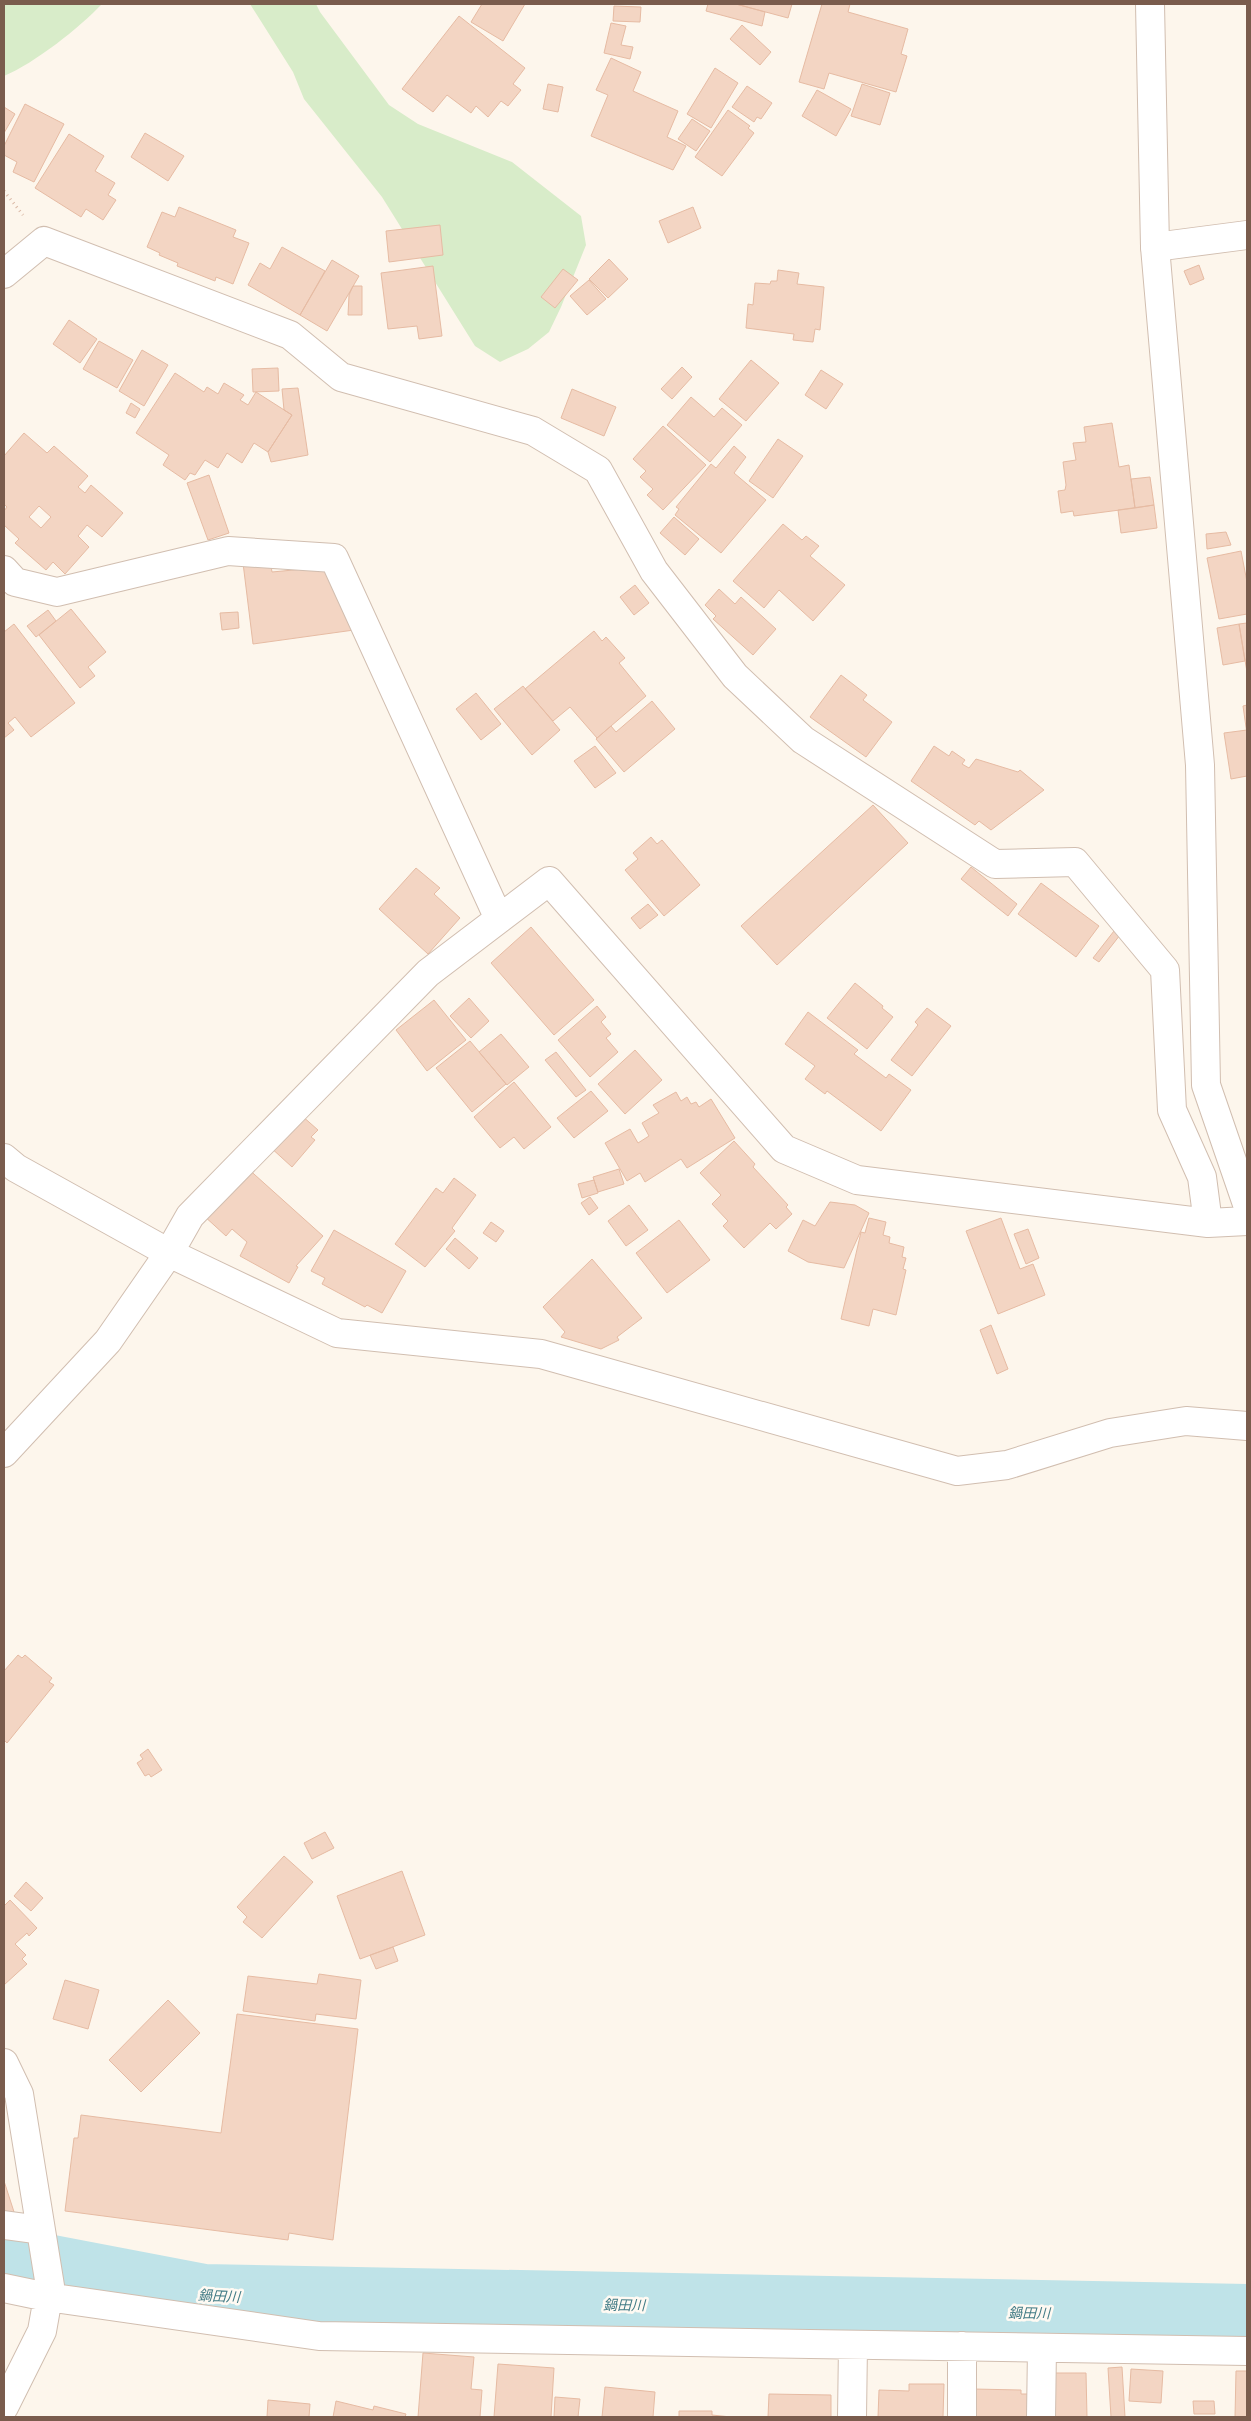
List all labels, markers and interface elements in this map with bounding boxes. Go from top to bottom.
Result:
water label: 鍋田川 [198,2287,242,2305]
water label: 鍋田川 [603,2297,647,2313]
water label: 鍋田川 [1008,2305,1052,2321]

